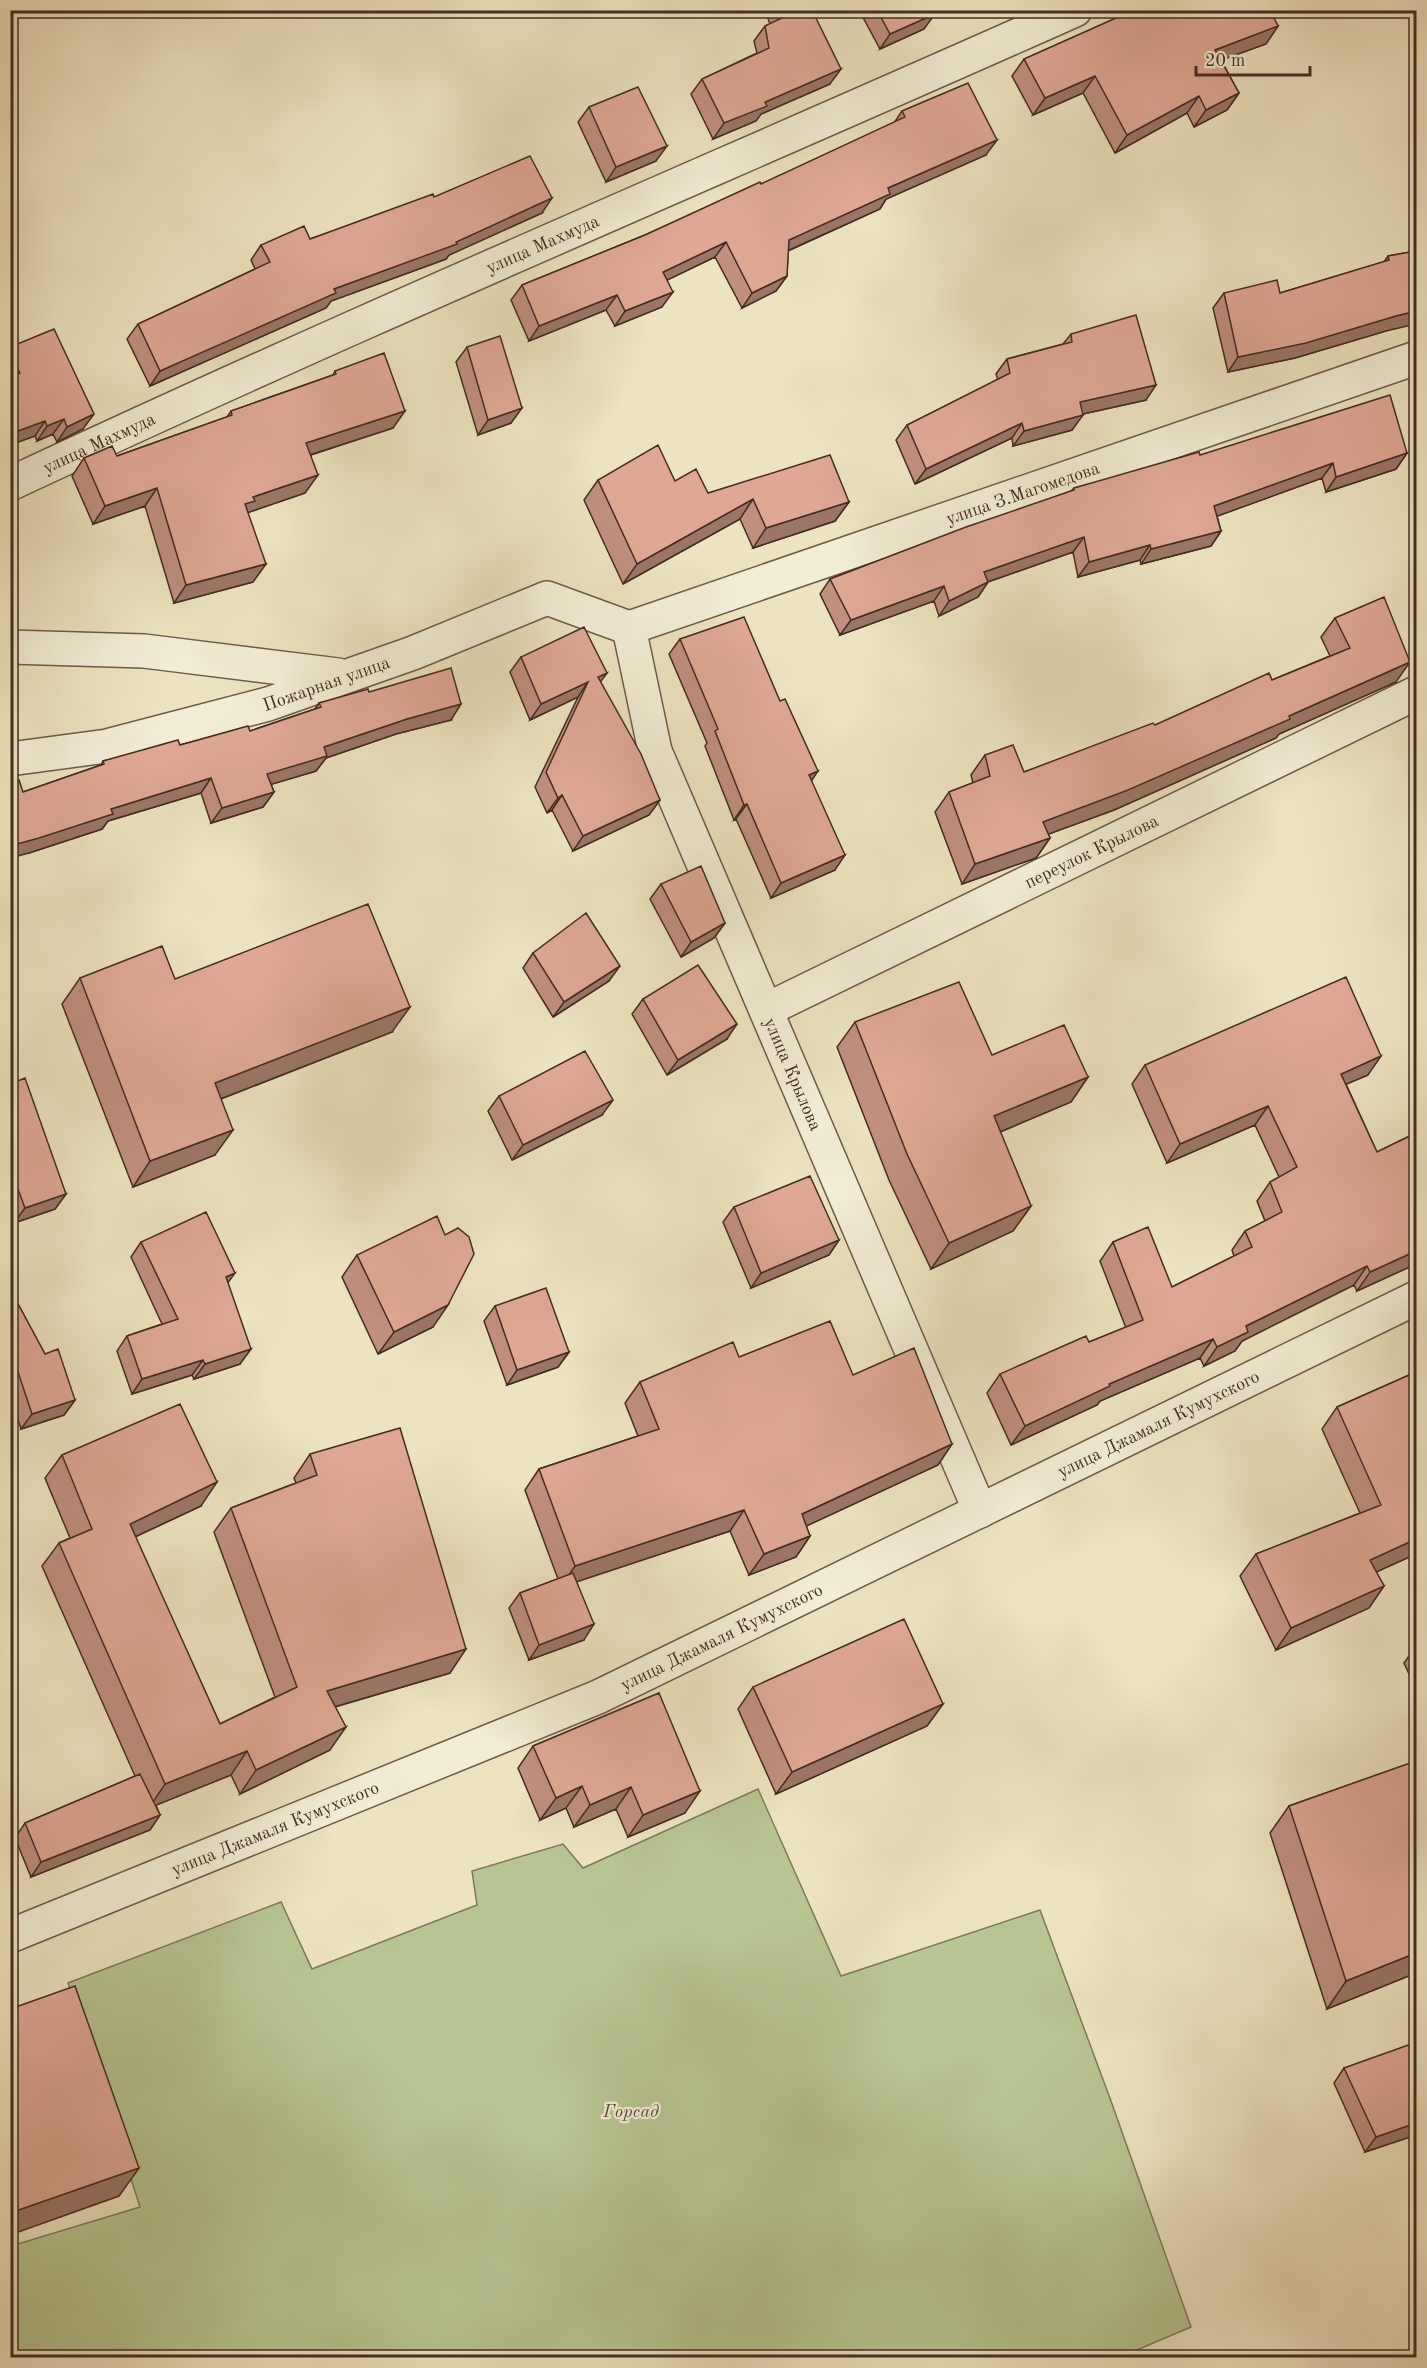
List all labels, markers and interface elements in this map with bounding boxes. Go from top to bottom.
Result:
scale bar [1196,39,1310,77]
text: 20 m [1205,52,1245,70]
street label: улица Махмуда [484,212,602,278]
street label: улица Махмуда [40,410,158,477]
street label: улица З.Магомедова [944,459,1102,529]
street label: Пожарная улица [261,654,393,715]
street label: переулок Крылова [1022,812,1162,892]
street label: улица Крылова [760,1015,824,1134]
street label: улица Джамаля Кумухского [1055,1368,1263,1481]
street label: улица Джамаля Кумухского [618,1581,826,1695]
street label: улица Джамаля Кумухского [169,1779,382,1879]
park label: Горсад [602,2103,659,2121]

